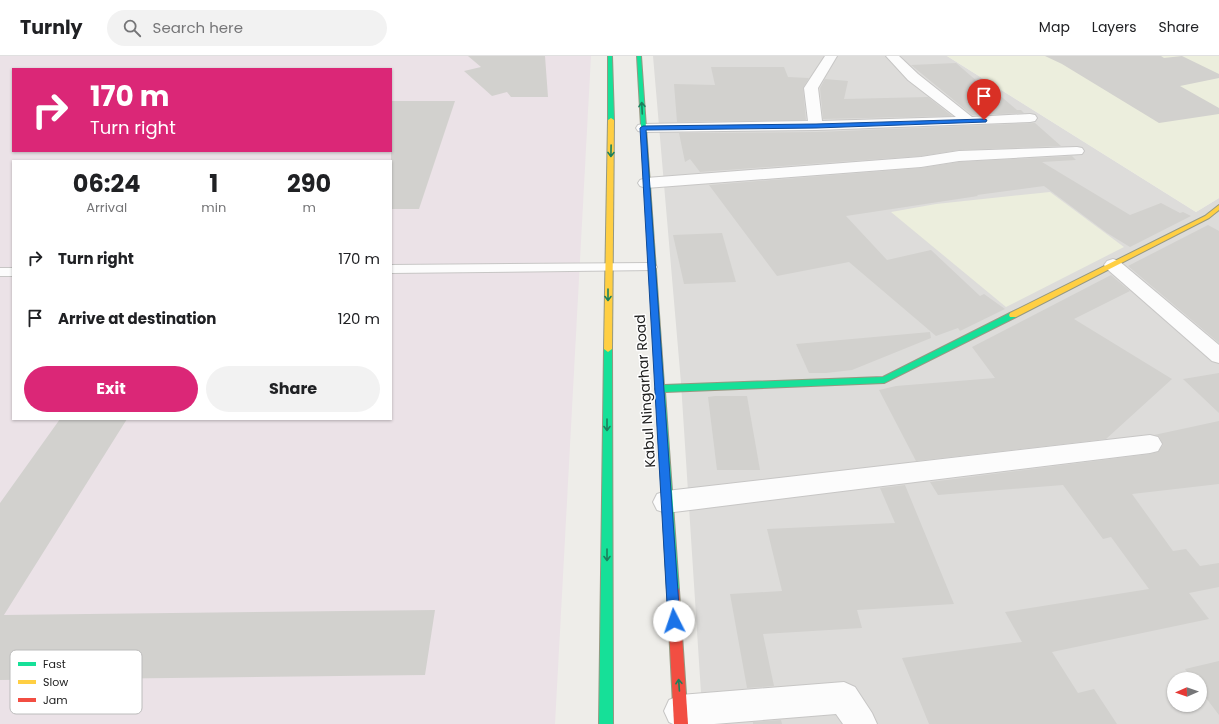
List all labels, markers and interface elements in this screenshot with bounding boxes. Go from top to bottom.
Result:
search box [107,10,387,46]
text: Turnly [20,14,83,41]
icon: search [121,17,143,39]
text: Search here [153,17,243,38]
text: Map [1039,17,1070,37]
text: Layers [1092,17,1136,37]
text: Share [1158,17,1199,37]
text: 170 m [90,77,169,116]
pin [967,79,1001,120]
icon: right [24,84,76,136]
icon: arrive [973,85,995,107]
one-way arrow [638,102,645,115]
text: Turn right [90,115,176,140]
one-way arrow [607,144,615,157]
text: 06:24 [73,167,141,200]
text: 1 [209,167,218,200]
text: 290 [287,167,331,200]
text: Arrival [86,198,127,217]
text: min [201,198,226,217]
text: m [302,198,316,217]
icon: right [24,247,46,269]
text: Turn right [58,248,134,269]
text: 170 m [338,248,380,269]
one-way arrow [604,288,612,301]
icon: arrive [24,307,46,329]
text: Arrive at destination [58,308,216,329]
text: 120 m [338,308,380,329]
street label: Kabul Ningarhar Road [630,314,660,468]
button: Exit [24,366,198,412]
button: Share [206,366,380,412]
one-way arrow [603,418,611,431]
one-way arrow [603,548,611,561]
position arrow [653,600,695,642]
legend [10,650,142,714]
text: Fast [43,656,66,672]
north arrow [1167,672,1207,712]
map controls [1167,672,1207,712]
text: Slow [43,674,68,690]
one-way arrow [675,679,682,692]
text: Jam [43,692,68,708]

